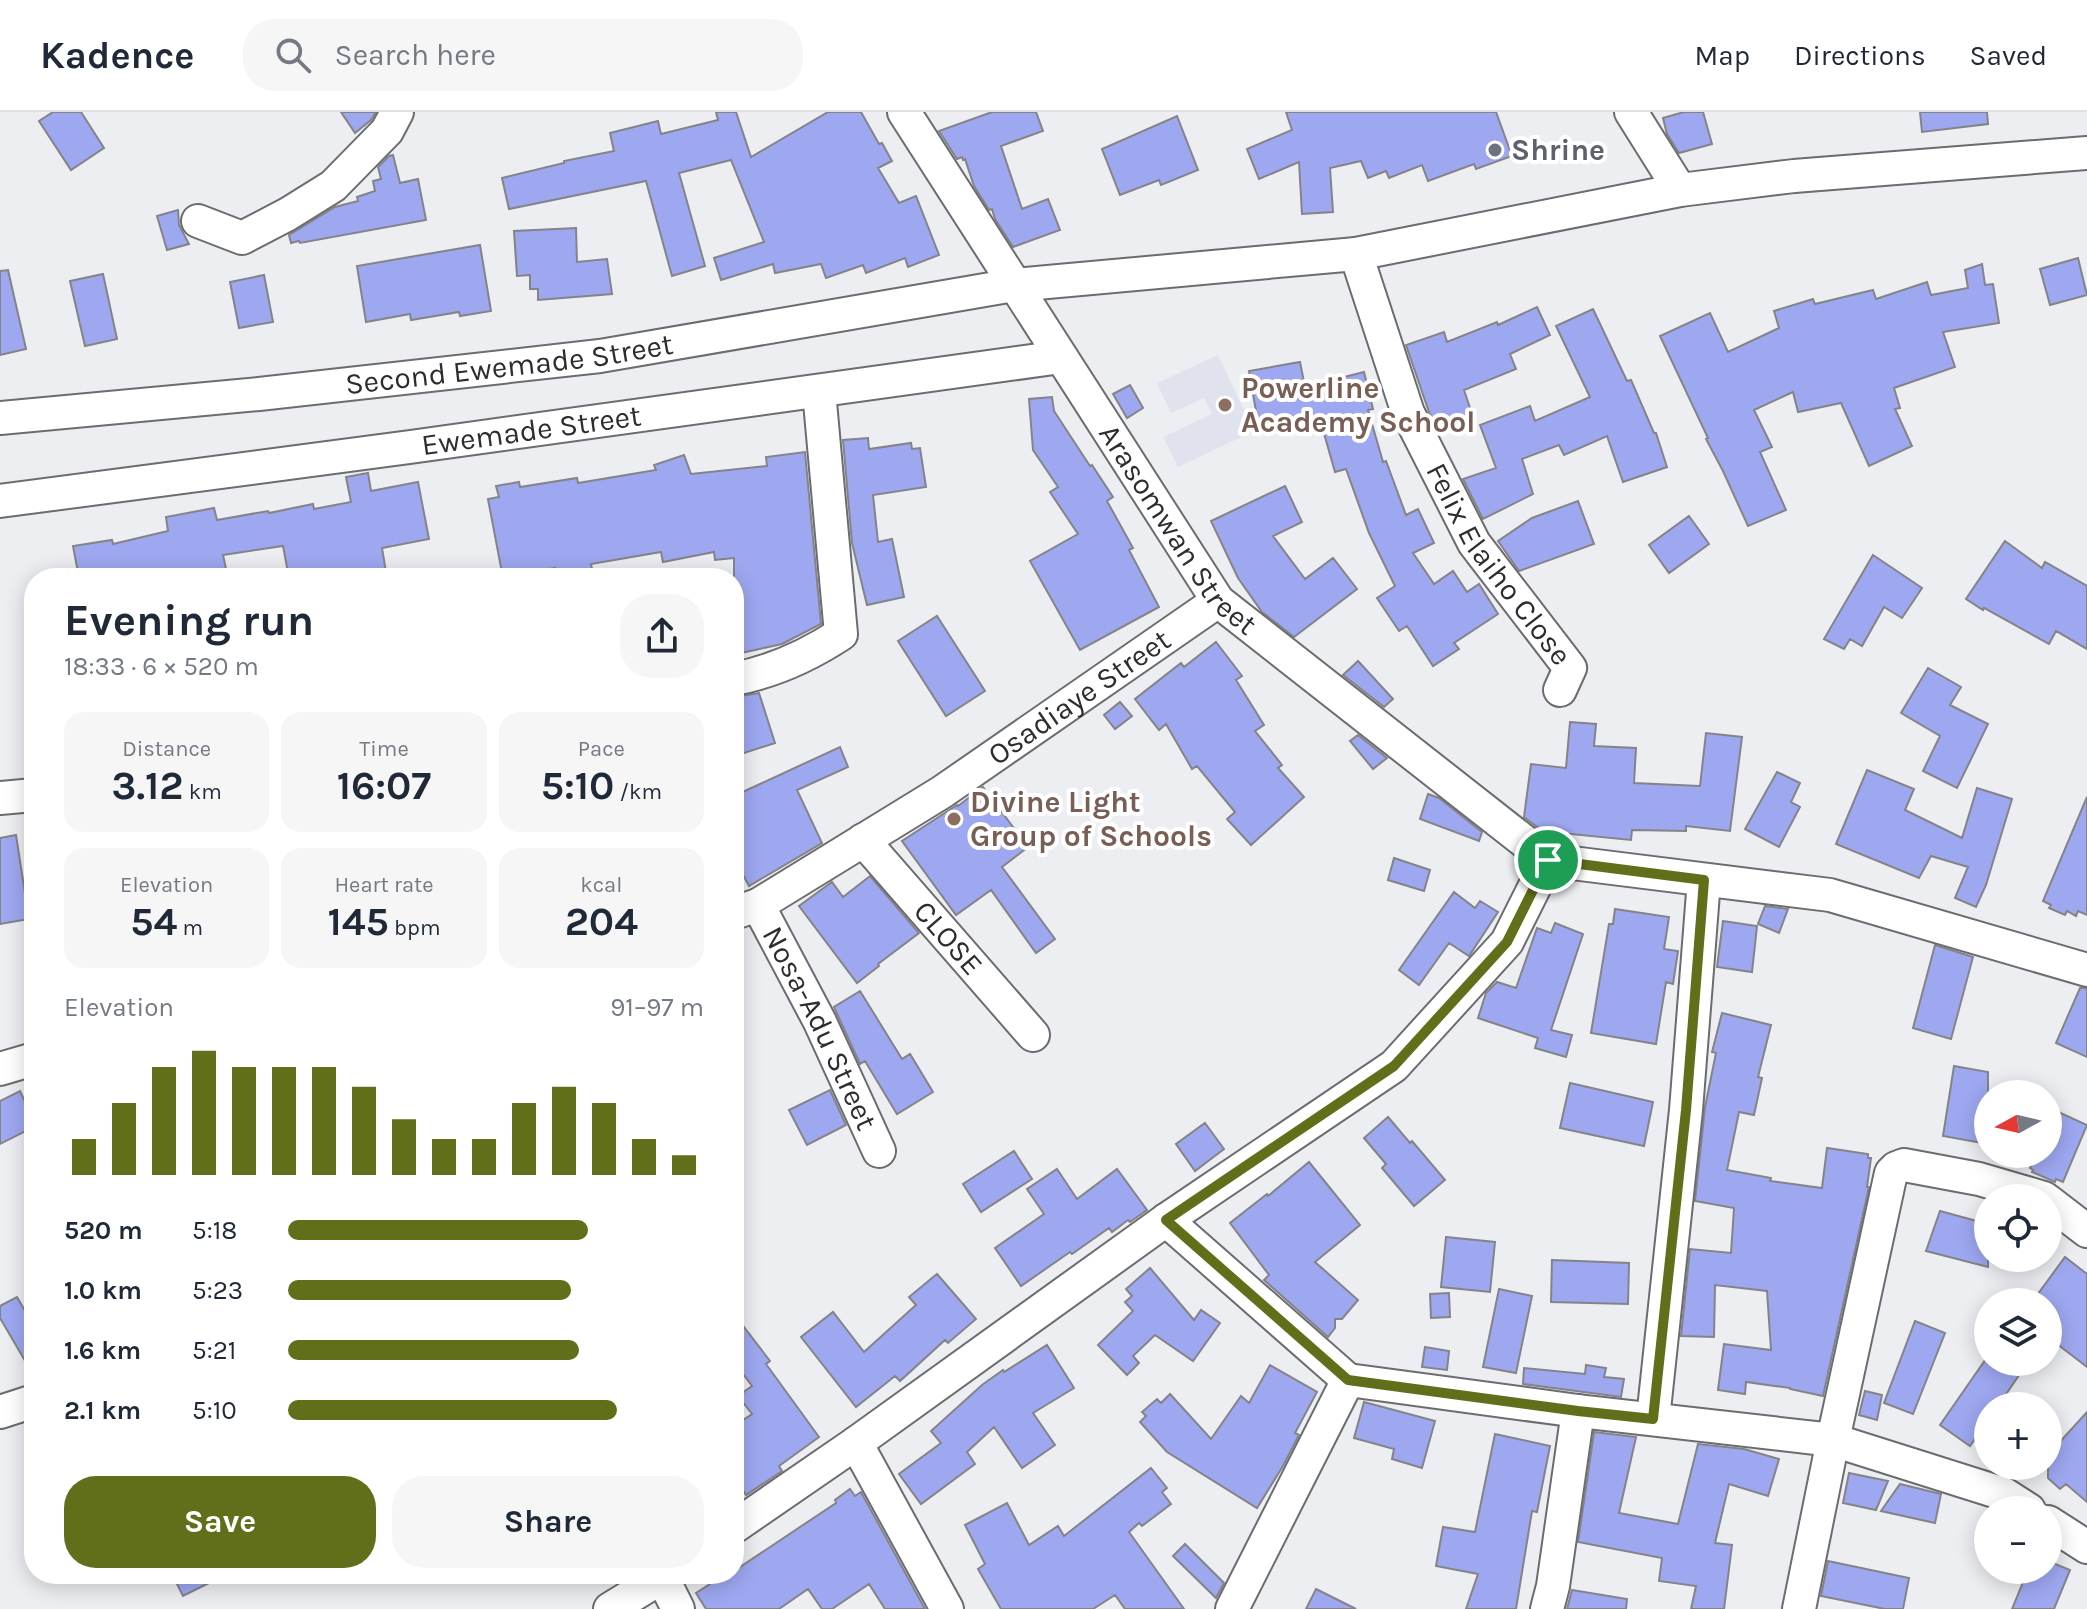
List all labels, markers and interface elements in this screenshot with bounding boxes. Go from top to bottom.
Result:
search box [243,19,803,91]
text: Kadence [40,33,195,78]
icon: search [271,33,315,77]
text: Search here [335,37,496,73]
text: Map [1695,39,1750,72]
text: Directions [1794,39,1926,72]
text: Saved [1970,39,2047,72]
place label: Shrine [1511,132,1605,168]
marker: Shrine [1486,141,1504,159]
street label: Second Ewemade Street [343,326,676,402]
place label: Powerline Academy School [1241,370,1475,440]
marker: Powerline Academy School [1216,396,1234,414]
street label: Ewemade Street [419,397,643,463]
street label: Arasomwan Street [1091,417,1264,642]
street label: Felix Elaiho Close [1418,457,1579,672]
button: share [620,594,704,678]
text: Evening run [64,595,314,646]
street label: Osadiaye Street [981,621,1177,773]
text: 18:33 · 6 × 520 m [64,651,259,682]
text: Distance [122,736,211,762]
text: Time [359,736,409,762]
text: Pace [578,736,625,762]
text: 3.12 [112,762,184,809]
text: 16:07 [337,762,431,809]
text: 5:10 [541,762,614,809]
text: km [184,779,222,805]
text: /km [614,779,662,805]
place label: Divine Light Group of Schools [970,784,1212,854]
marker: Divine Light Group of Schools [945,810,963,828]
pin [1514,826,1582,894]
icon: arrive [1526,838,1570,882]
text: Elevation [120,872,213,898]
text: Heart rate [334,872,434,898]
text: kcal [580,872,622,898]
street label: CLOSE [906,893,991,983]
text: 54 [130,898,177,945]
text: 145 [327,898,389,945]
text: 204 [565,898,638,945]
text: m [177,915,203,941]
text: bpm [389,915,441,941]
street label: Nosa-Adu Street [755,920,885,1136]
text: Elevation [64,992,174,1023]
text: 91–97 m [610,992,704,1023]
north arrow [1974,1080,2062,1168]
map controls [1974,1080,2062,1584]
button: locate [1974,1184,2062,1272]
text: 520 m [64,1215,143,1246]
text: 5:18 [192,1215,237,1246]
text: 1.0 km [64,1275,142,1306]
text: 5:23 [192,1275,243,1306]
button: layers [1974,1288,2062,1376]
text: 1.6 km [64,1335,141,1366]
text: 5:21 [192,1335,236,1366]
button: + [1974,1392,2062,1480]
text: 2.1 km [64,1395,141,1426]
text: 5:10 [192,1395,237,1426]
button: Save [64,1476,376,1568]
button: Share [392,1476,704,1568]
button: − [1974,1496,2062,1584]

